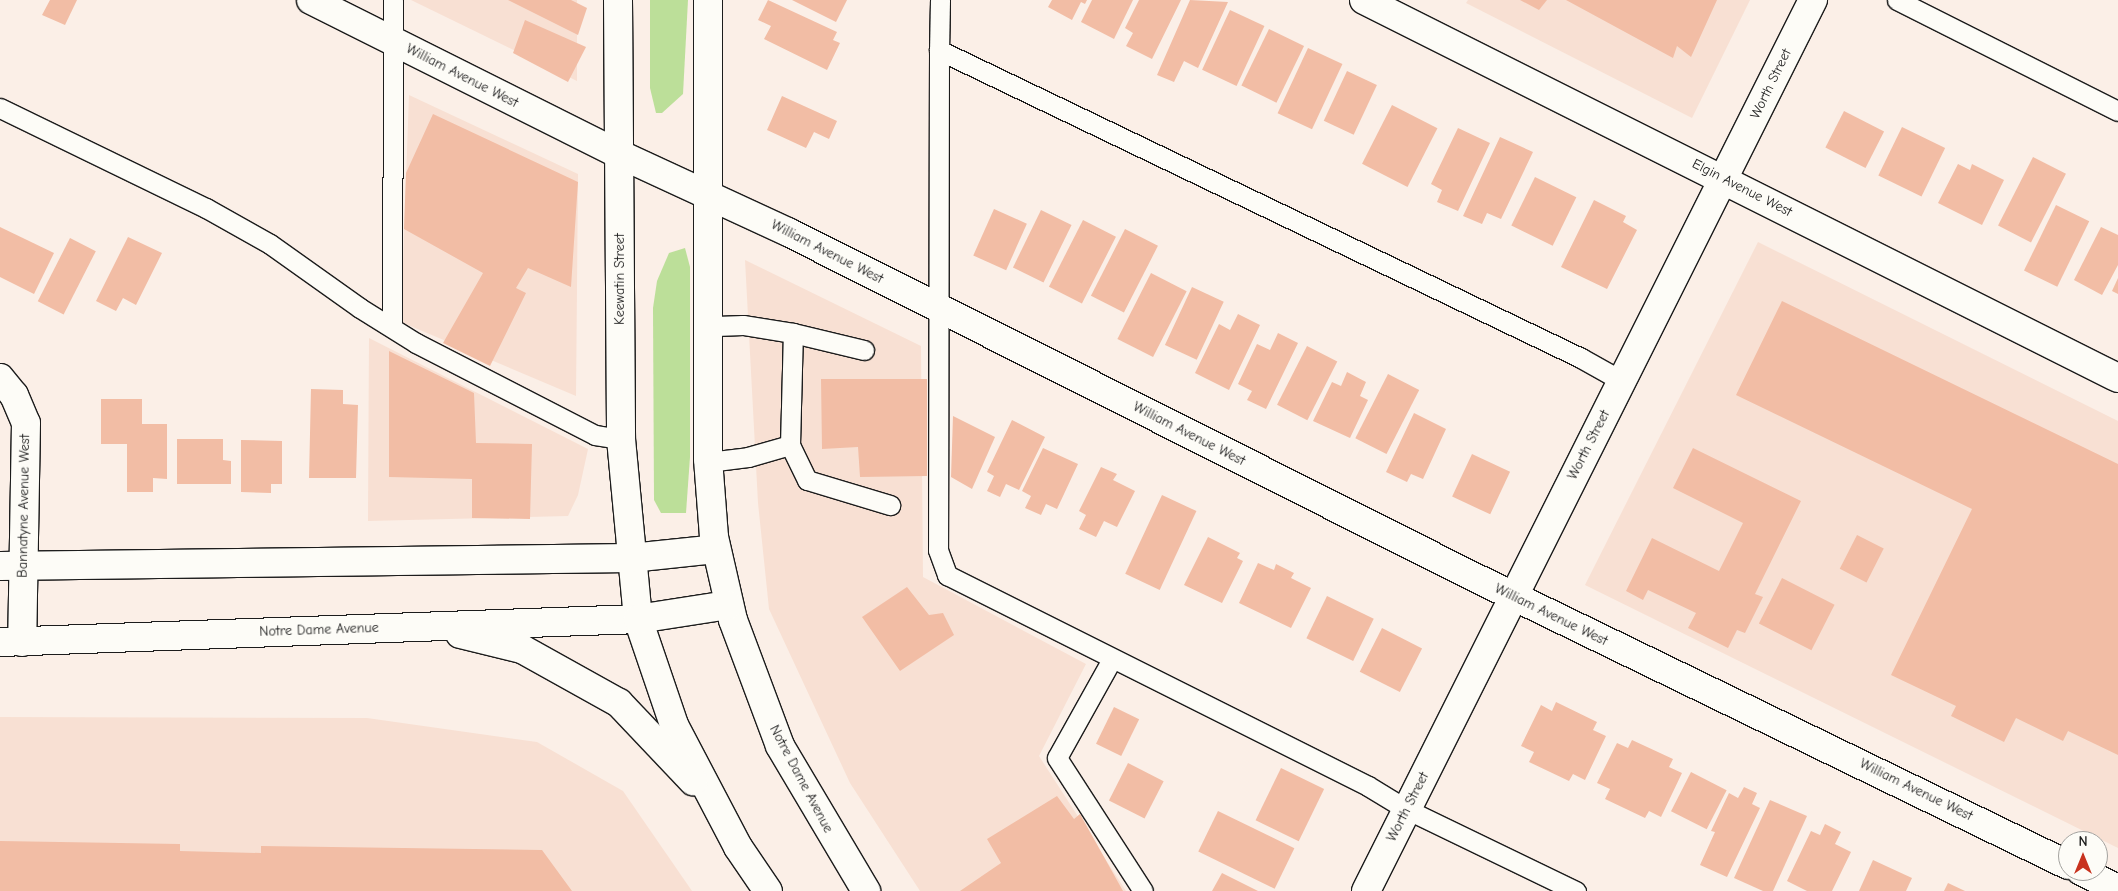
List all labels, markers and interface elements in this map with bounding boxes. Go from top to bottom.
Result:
street label: William Avenue West [403,40,521,112]
street label: Worth Street [1747,46,1795,122]
street label: Elgin Avenue West [1689,156,1795,220]
street label: William Avenue West [768,216,886,288]
street label: Keewatin Street [612,233,628,325]
street label: William Avenue West [1130,398,1248,470]
street label: Worth Street [1564,407,1614,483]
street label: Bannatyne Avenue West [14,434,34,578]
street label: William Avenue West [1492,580,1610,650]
street label: Notre Dame Avenue [259,620,379,640]
street label: Notre Dame Avenue [766,722,836,836]
street label: William Avenue West [1857,755,1975,825]
street label: Worth Street [1383,769,1433,845]
north arrow [2058,831,2108,881]
text: N [2078,833,2088,850]

